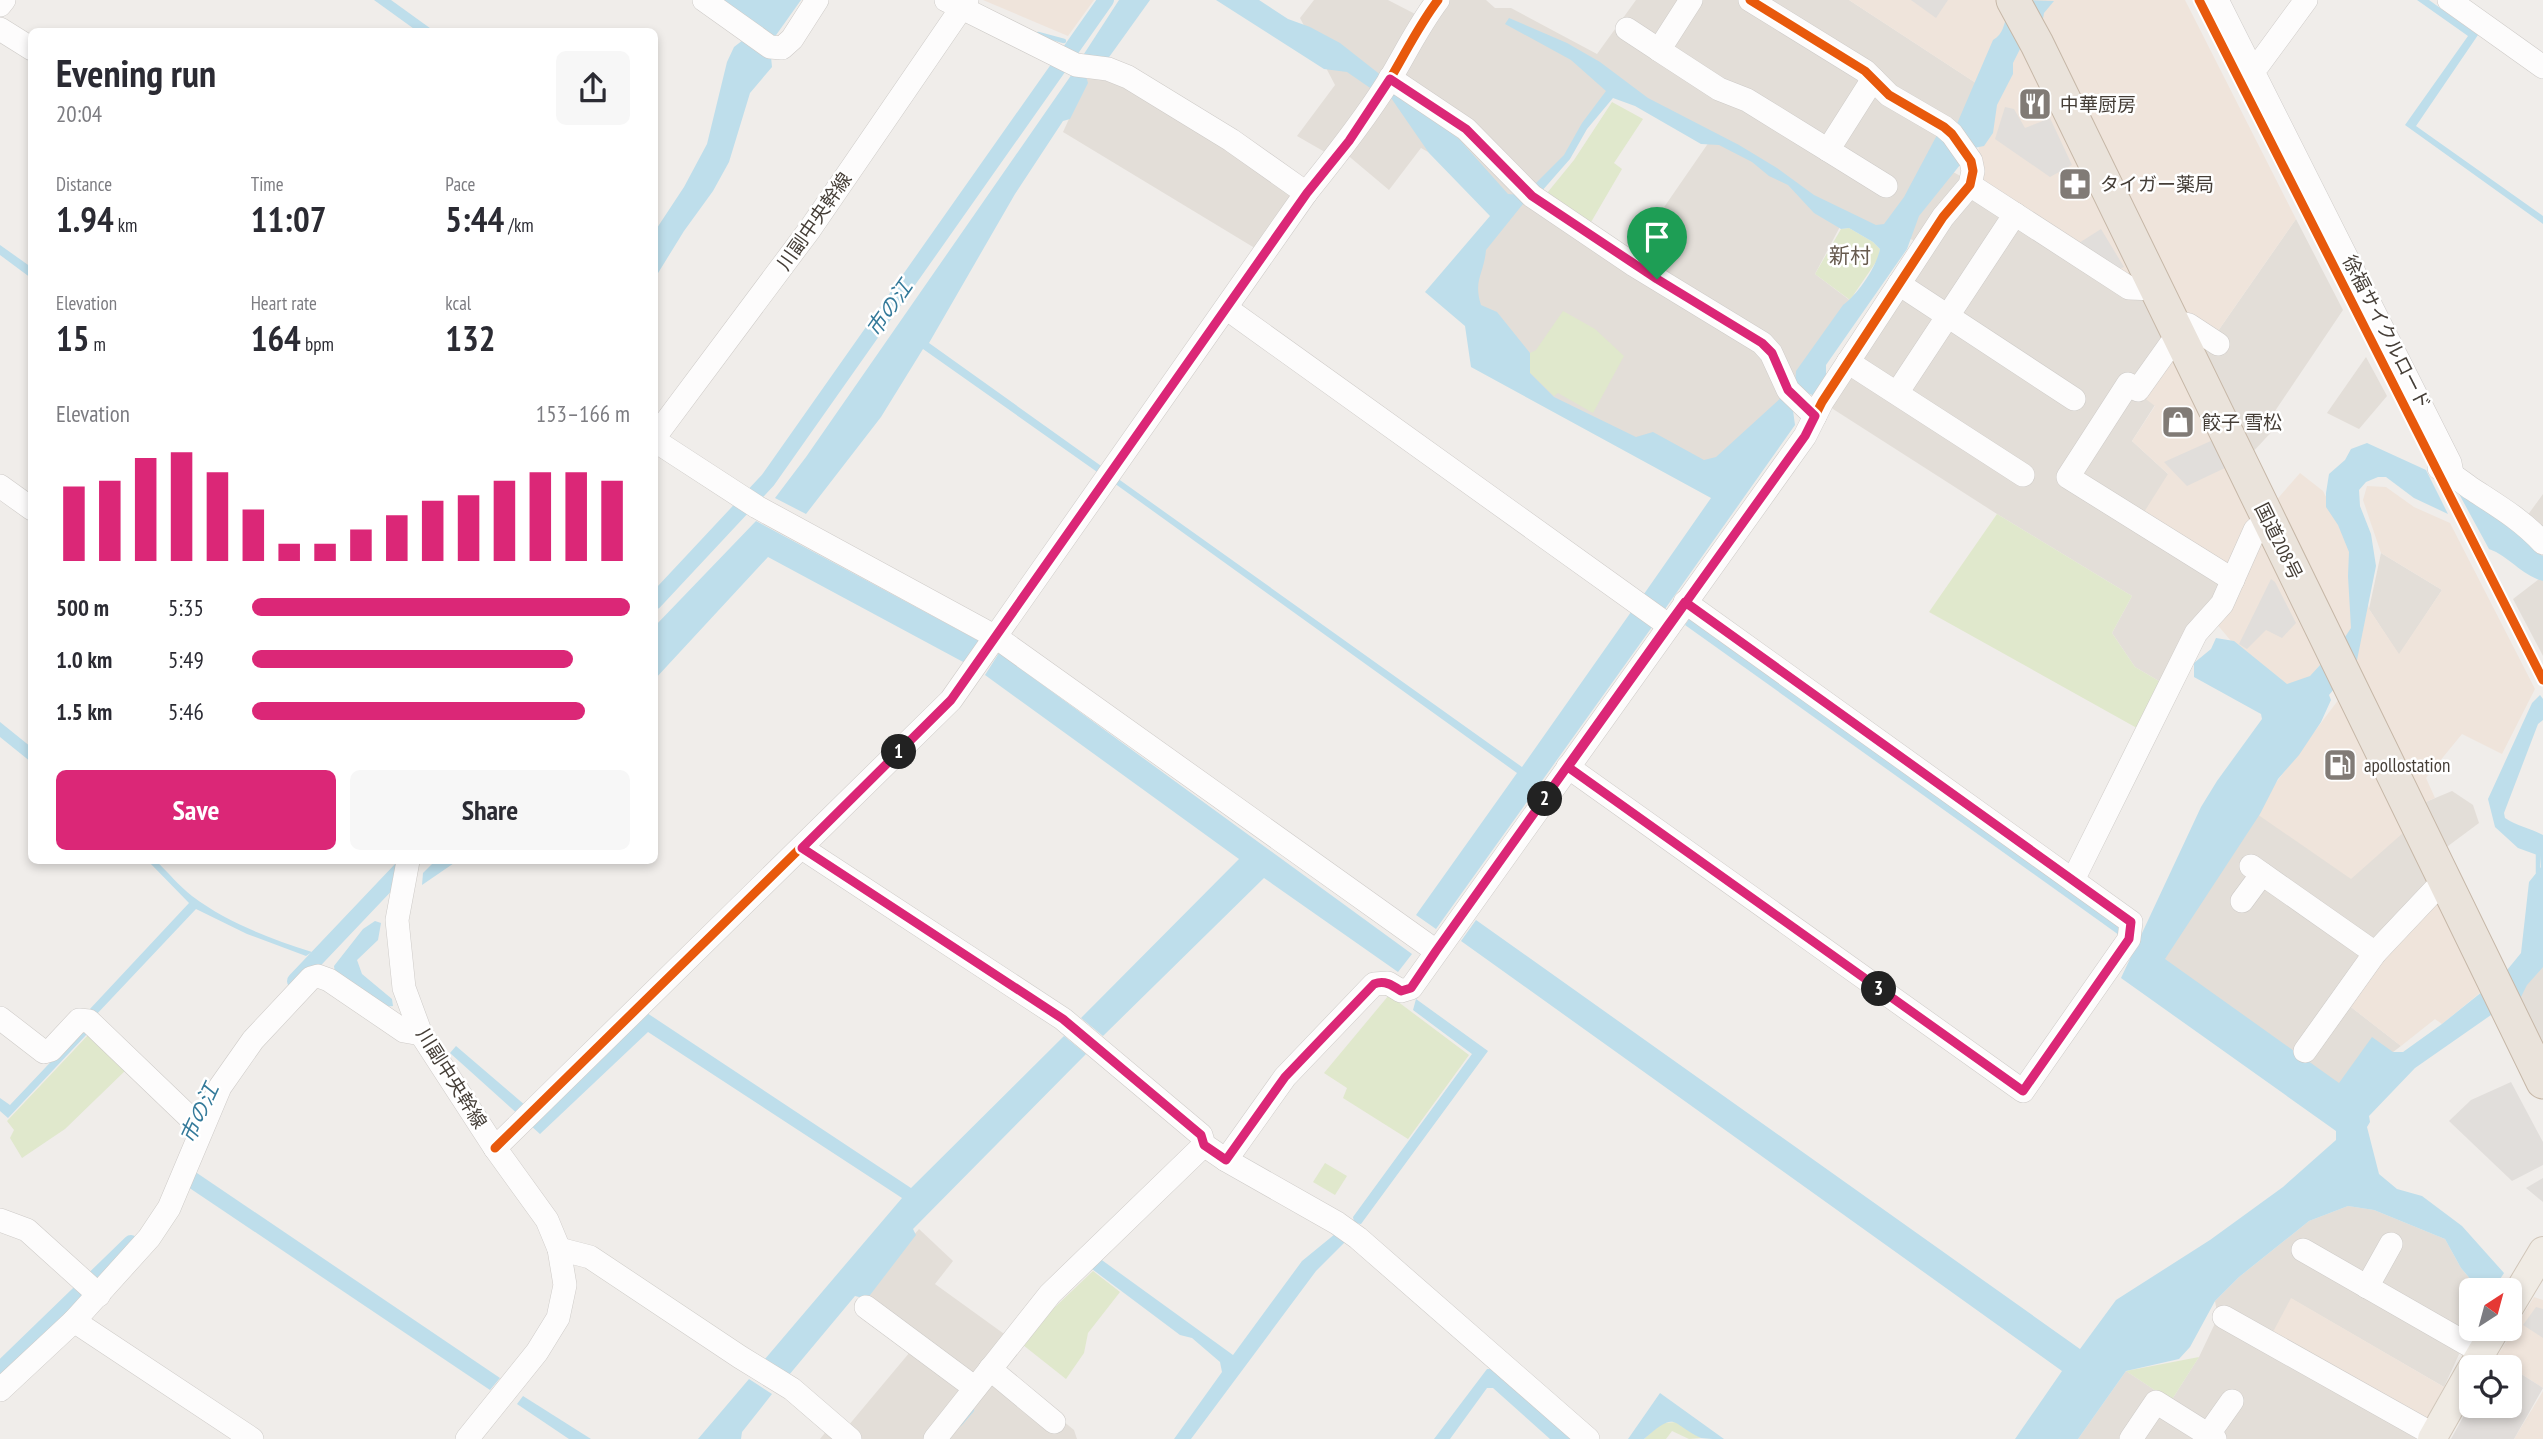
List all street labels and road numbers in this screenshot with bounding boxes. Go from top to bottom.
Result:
street label: 川副中央幹線 [771,167,857,275]
street label: 徐福サイクルロード [2338,251,2436,413]
street label: 国道208号 [2250,499,2308,583]
street label: 川副中央幹線 [412,1023,492,1133]

